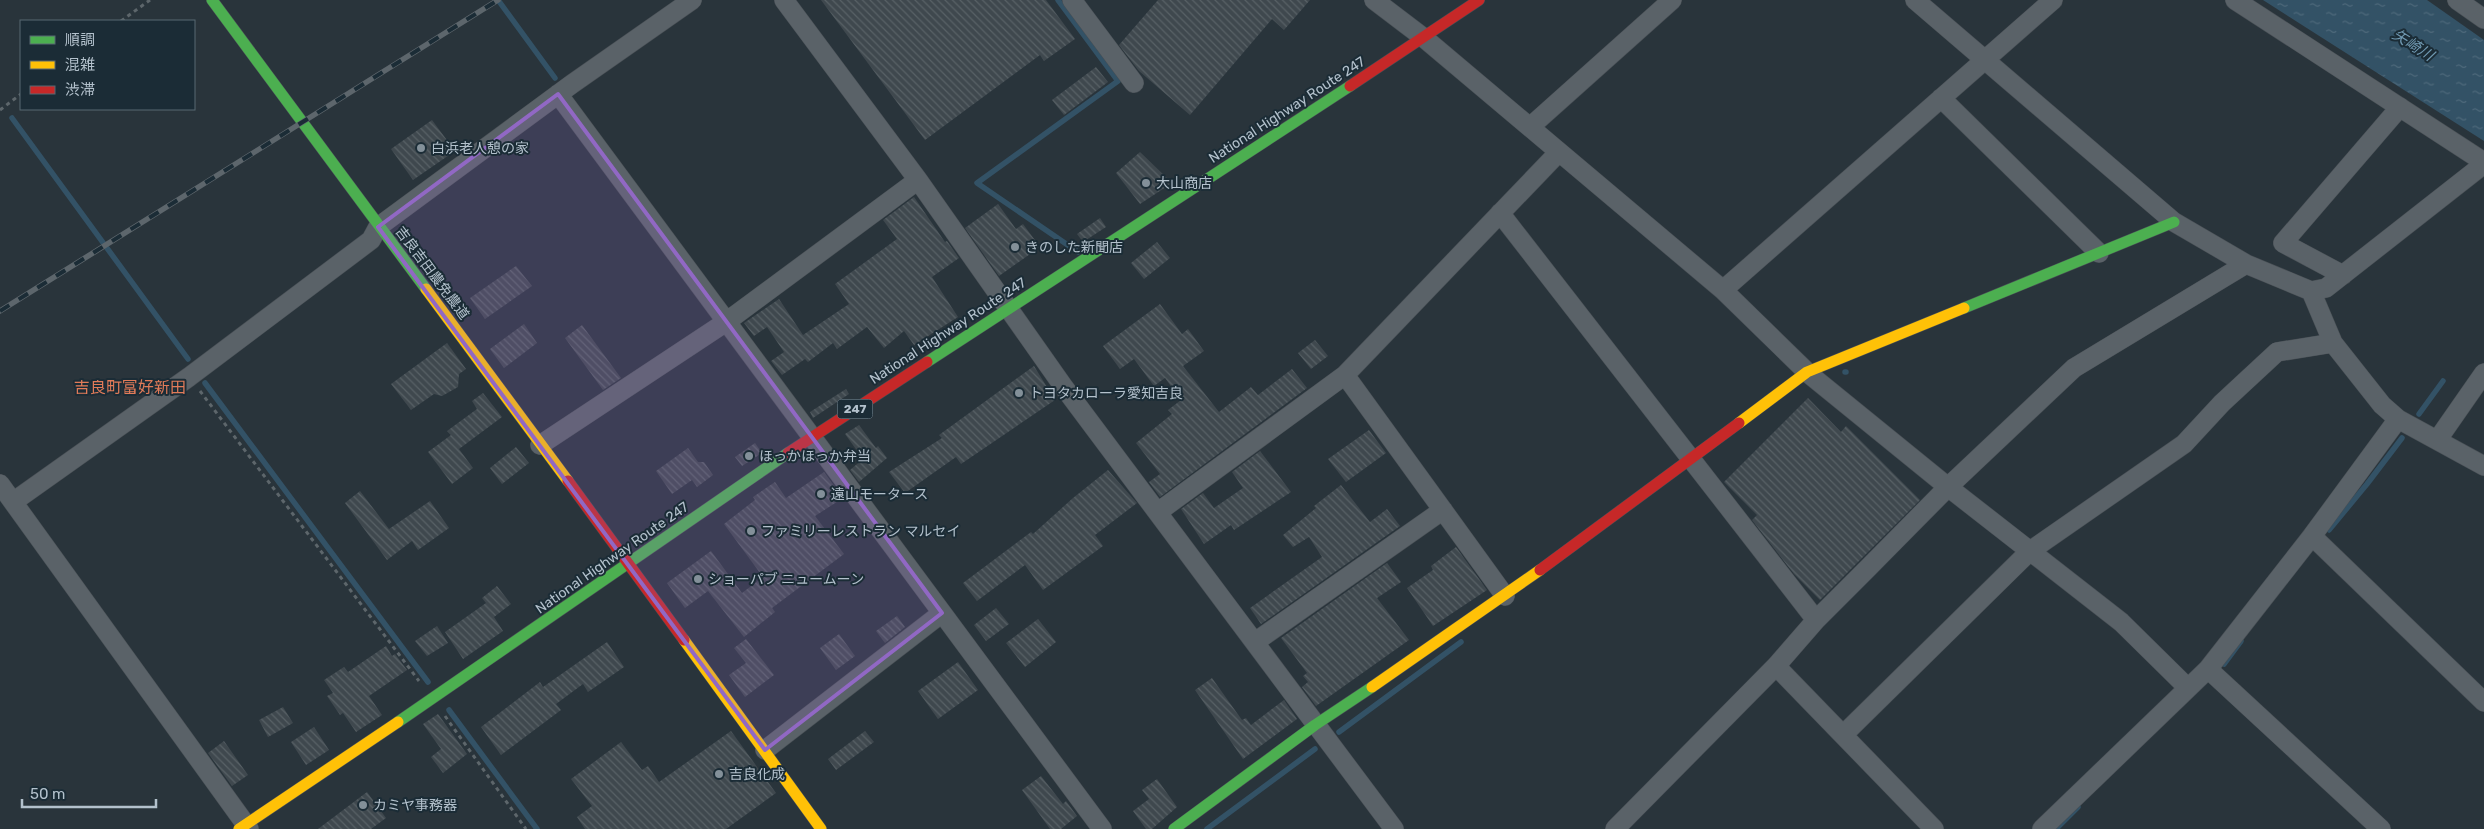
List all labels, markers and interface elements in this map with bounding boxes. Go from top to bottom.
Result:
legend [20,20,195,110]
water label: 矢崎川 [2389,25,2439,66]
text: 順調 [65,31,95,49]
street label: National Highway Route 247 [1206,53,1368,167]
text: 混雑 [65,56,95,74]
text: 渋滞 [65,81,95,99]
place label: 白浜老人憩の家 [431,140,529,157]
marker: 白浜老人憩の家 [415,142,427,154]
place label: 大山商店 [1156,175,1212,192]
marker: 大山商店 [1140,177,1152,189]
street label: 吉良吉田農免農道 [392,223,472,323]
place label: きのした新聞店 [1025,239,1123,256]
marker: きのした新聞店 [1009,241,1021,253]
street label: National Highway Route 247 [867,274,1029,388]
district label: 吉良町富好新田 [74,378,186,397]
place label: トヨタカローラ愛知吉良 [1029,385,1183,402]
marker: トヨタカローラ愛知吉良 [1013,387,1025,399]
road number: 247 [838,399,872,418]
place label: ほっかほっか弁当 [759,448,871,465]
marker: ほっかほっか弁当 [743,450,755,462]
place label: 遠山モータース [831,486,928,503]
marker: 遠山モータース [815,488,827,500]
street label: National Highway Route 247 [532,499,692,617]
place label: ファミリーレストラン マルセイ [761,523,960,540]
marker: ファミリーレストラン マルセイ [745,525,757,537]
place label: ショーパブ ニュームーン [708,571,864,588]
marker: ショーパブ ニュームーン [692,573,704,585]
place label: 吉良化成 [729,766,785,783]
marker: 吉良化成 [713,768,725,780]
scale bar [22,776,156,808]
text: 50 m [30,785,65,803]
place label: カミヤ事務器 [373,797,457,814]
marker: カミヤ事務器 [357,799,369,811]

